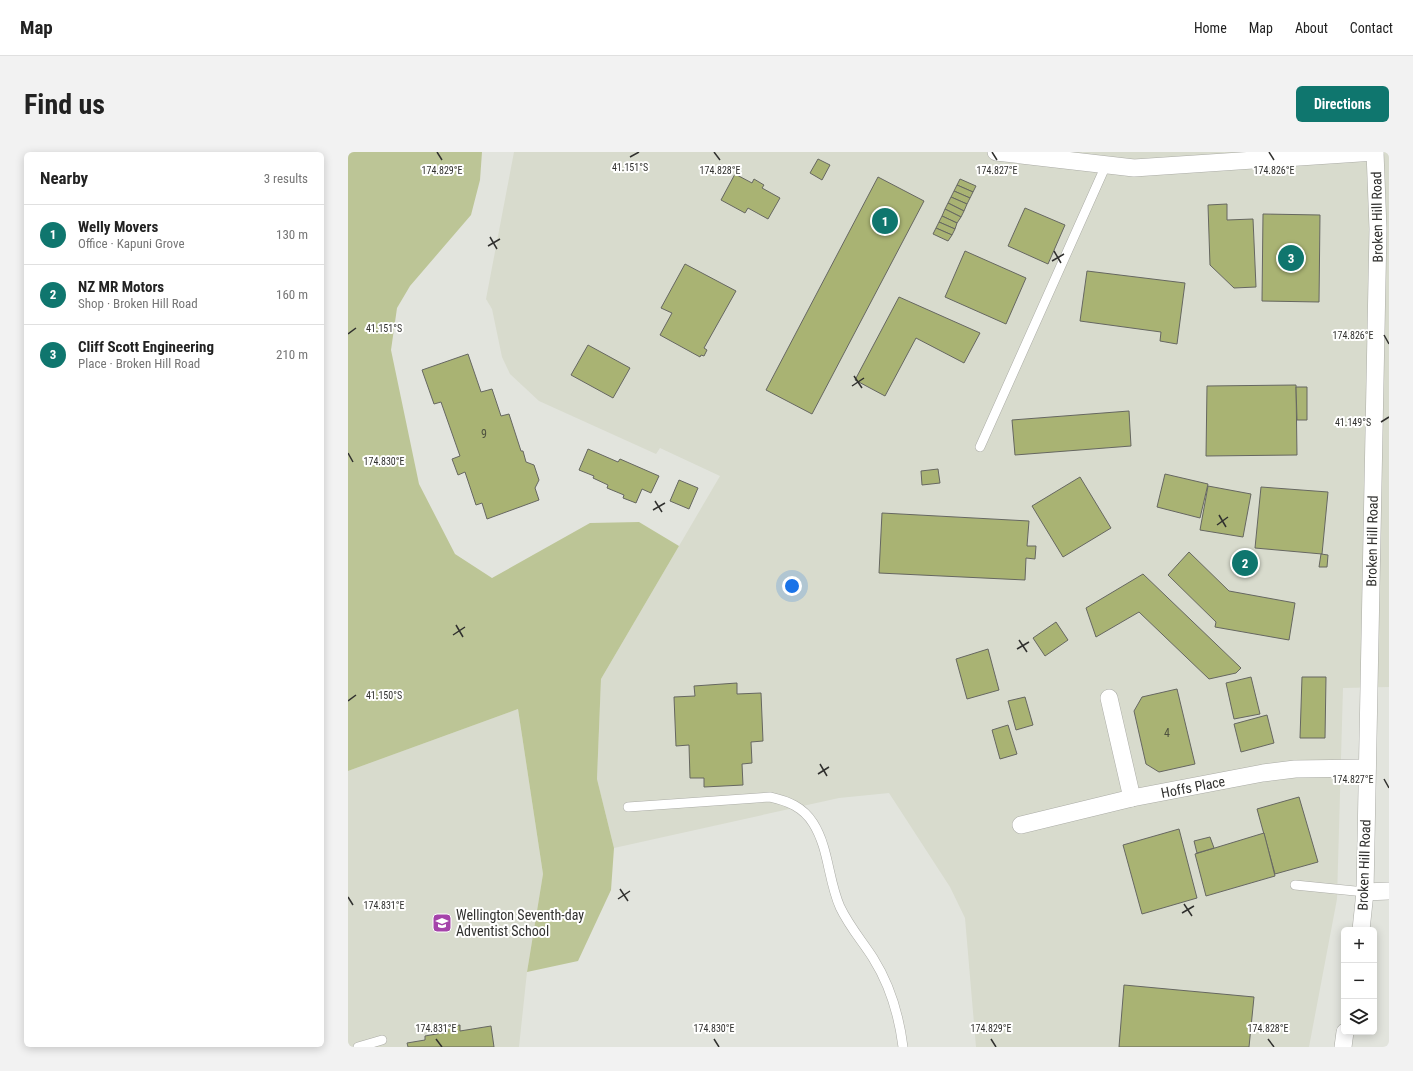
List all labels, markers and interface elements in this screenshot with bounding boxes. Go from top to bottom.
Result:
text: Map [20,16,53,39]
text: Home [1194,20,1227,36]
text: Map [1249,20,1273,36]
text: About [1295,20,1328,36]
text: Contact [1350,20,1393,36]
button: Directions [1296,86,1389,122]
text: Find us [24,88,105,121]
text: 41.151°S [612,162,648,173]
text: 174.829°E [422,165,463,176]
text: 174.828°E [700,165,741,176]
text: 174.827°E [977,165,1018,176]
text: 174.826°E [1254,165,1295,176]
text: Nearby [40,168,88,188]
text: 3 results [264,171,308,186]
street label: Broken Hill Road [1368,171,1386,263]
pin: 1 [872,206,898,236]
text: Welly Movers [78,218,158,236]
text: 1 [50,227,56,242]
text: 130 m [276,227,308,242]
text: Office · Kapuni Grove [78,236,185,251]
pin: 3 [1278,243,1304,273]
text: NZ MR Motors [78,278,164,296]
text: 2 [50,287,56,302]
text: 160 m [276,287,308,302]
text: Shop · Broken Hill Road [78,296,198,311]
text: 41.151°S [366,323,402,334]
text: 174.826°E [1333,330,1374,341]
text: Cliff Scott Engineering [78,338,214,356]
text: 3 [50,347,56,362]
text: 210 m [276,347,308,362]
text: Place · Broken Hill Road [78,356,200,371]
text: 41.149°S [1335,417,1371,428]
house number: 9 [481,427,487,441]
text: 174.830°E [364,456,405,467]
street label: Broken Hill Road [1363,495,1381,587]
pin: 2 [1232,548,1258,578]
your location [782,576,802,596]
text: 41.150°S [366,690,402,701]
house number: 4 [1164,726,1170,740]
street label: Hoffs Place [1160,773,1227,801]
text: 174.827°E [1333,774,1374,785]
street label: Broken Hill Road [1354,819,1374,911]
text: 174.831°E [364,900,405,911]
place label: Wellington Seventh-day Adventist School [456,907,584,939]
school or university icon: Wellington Seventh-day Adventist School [431,912,453,934]
map controls [1341,927,1377,1035]
button: + [1341,927,1377,963]
button: − [1341,963,1377,999]
button: layers [1341,999,1377,1035]
text: 174.831°E [416,1023,457,1034]
text: 174.830°E [694,1023,735,1034]
text: 174.829°E [971,1023,1012,1034]
text: 174.828°E [1248,1023,1289,1034]

